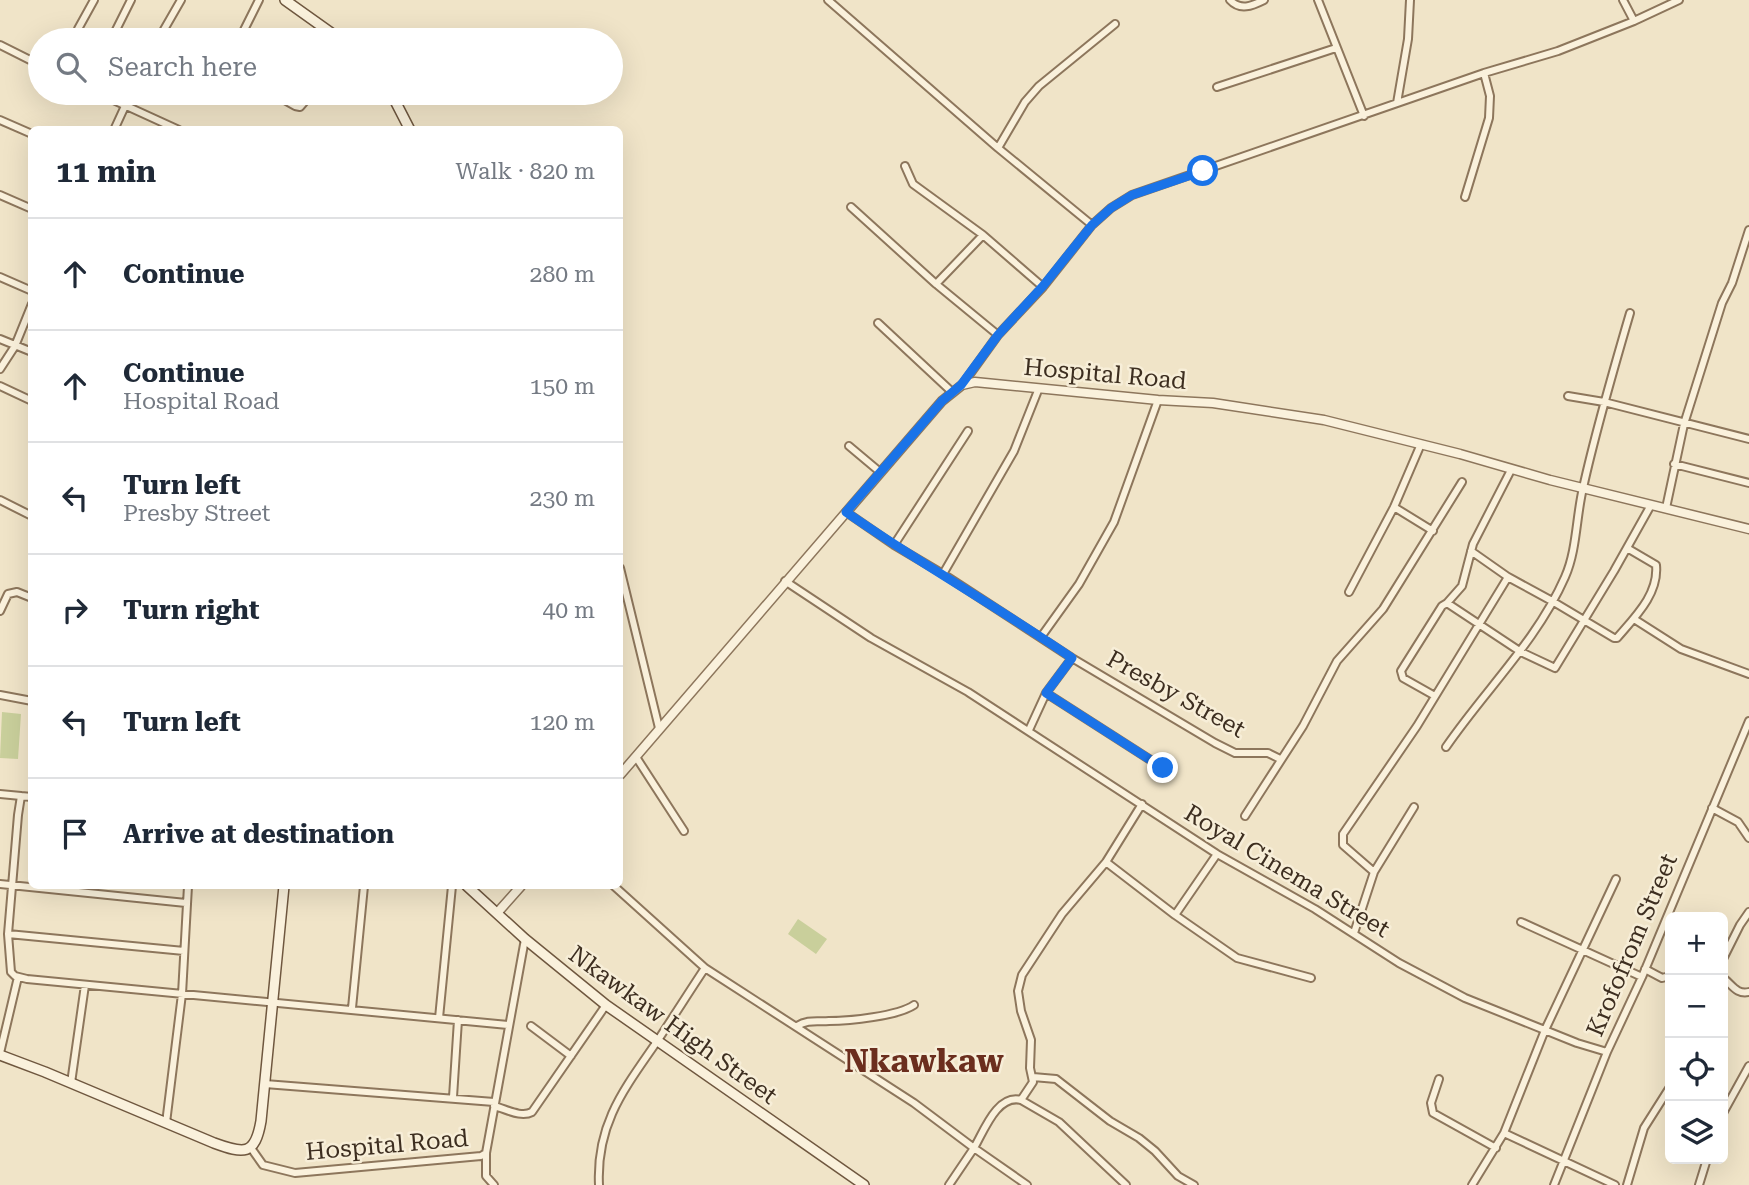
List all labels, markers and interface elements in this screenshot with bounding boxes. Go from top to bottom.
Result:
search box [28,28,623,105]
icon: search [52,48,90,86]
text: Search here [108,52,257,82]
text: 11 min [56,154,156,189]
route start [1187,155,1218,186]
text: Walk · 820 m [456,158,595,185]
icon: ahead [56,255,94,293]
text: Continue [123,259,245,289]
text: 280 m [530,261,595,288]
street label: Hospital Road [1022,353,1188,395]
text: Continue [123,358,245,388]
icon: ahead [56,367,94,405]
text: 150 m [530,373,595,400]
text: Hospital Road [123,388,280,415]
text: Turn left [123,470,241,500]
icon: left [56,479,94,517]
text: 230 m [530,485,595,512]
text: Presby Street [123,500,270,527]
icon: right [56,591,94,629]
text: Turn right [123,595,259,625]
text: 40 m [542,597,595,624]
street label: Presby Street [1102,644,1250,744]
icon: left [56,703,94,741]
text: Turn left [123,707,241,737]
text: 120 m [530,709,595,736]
route end [1147,752,1178,783]
street label: Royal Cinema Street [1179,799,1395,943]
icon: arrive [56,815,94,853]
text: Arrive at destination [123,819,394,849]
street label: Krofofrom Street [1581,849,1683,1041]
map controls [1665,912,1728,1164]
button: + [1665,912,1728,975]
street label: Nkawkaw High Street [563,940,783,1110]
button: − [1665,975,1728,1038]
button: locate [1665,1038,1728,1101]
district label: Nkawkaw [844,1042,1004,1080]
button: layers [1665,1101,1728,1164]
street label: Hospital Road [304,1124,470,1166]

